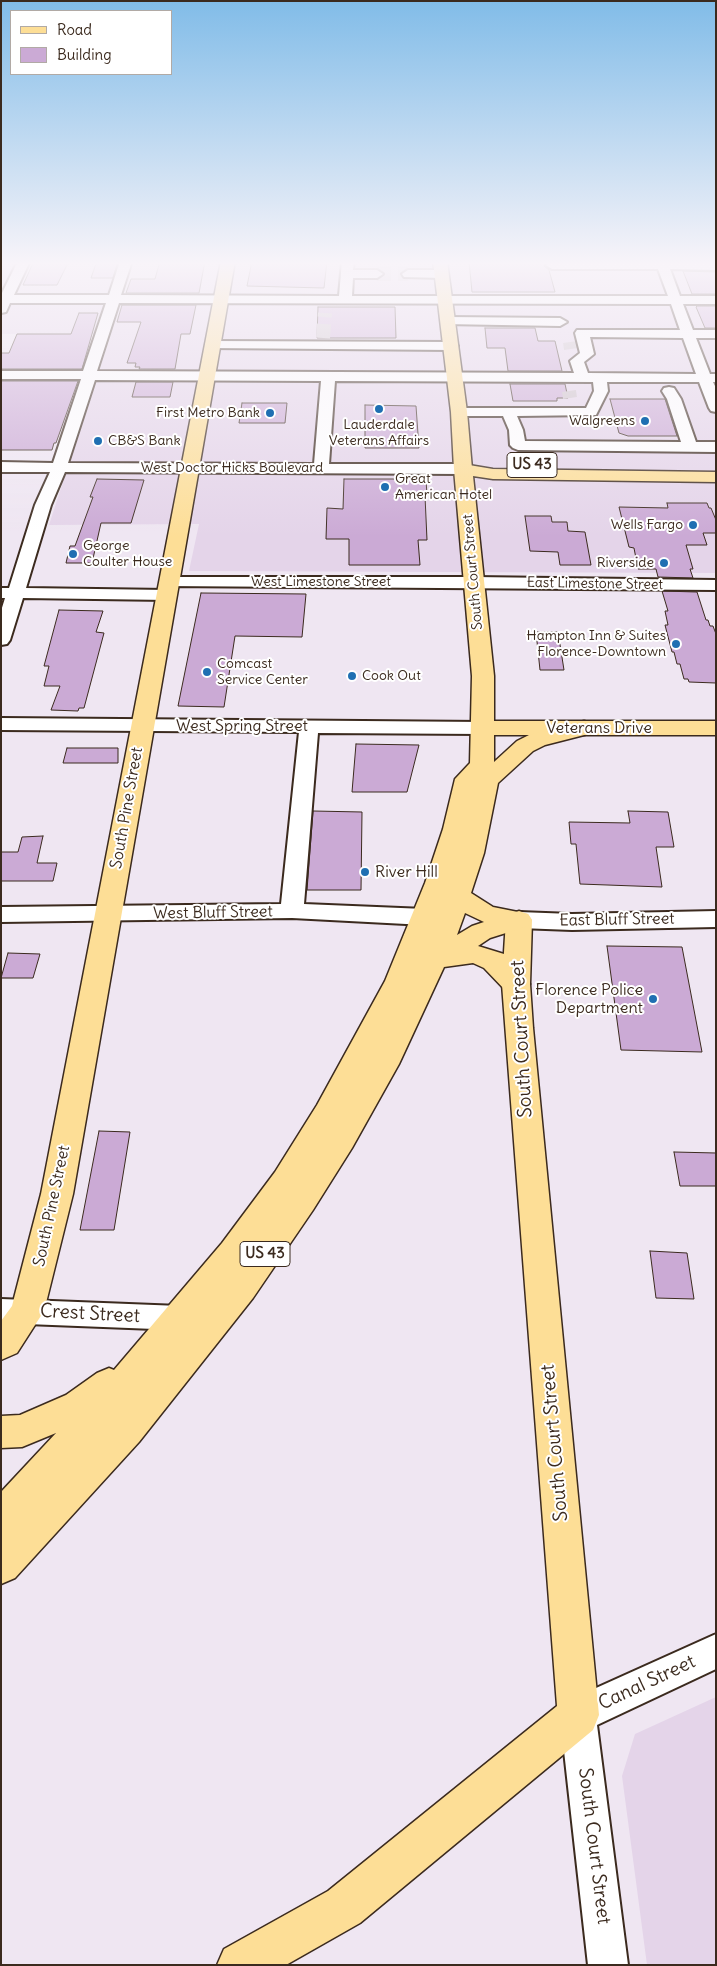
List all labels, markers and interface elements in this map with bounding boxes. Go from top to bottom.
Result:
legend [10,10,172,75]
text: Road [57,20,92,39]
text: Building [57,45,112,64]
marker: Lauderdale Veterans Affairs [373,403,385,415]
place label: First Metro Bank [156,405,260,421]
marker: First Metro Bank [264,407,276,419]
place label: Walgreens [569,413,635,429]
marker: Walgreens [639,415,651,427]
place label: Lauderdale Veterans Affairs [329,417,429,450]
place label: CB&S Bank [108,433,181,449]
marker: CB&S Bank [92,435,104,447]
road number: US 43 [507,452,557,478]
street label: West Doctor Hicks Boulevard [141,460,323,476]
place label: Great American Hotel [395,471,492,504]
marker: Great American Hotel [379,481,391,493]
street label: South Court Street [460,513,486,631]
place label: Wells Fargo [611,517,683,533]
marker: Wells Fargo [687,519,699,531]
place label: George Coulter House [83,538,172,570]
marker: George Coulter House [67,548,79,560]
place label: Riverside [597,555,654,571]
marker: Riverside [658,557,670,569]
street label: West Limestone Street [251,574,391,590]
street label: East Limestone Street [527,574,663,594]
place label: Hampton Inn & Suites Florence-Downtown [527,628,666,660]
marker: Hampton Inn & Suites Florence-Downtown [670,638,682,650]
place label: Comcast Service Center [217,656,308,689]
marker: Comcast Service Center [201,666,213,678]
place label: Cook Out [362,668,421,684]
marker: Cook Out [346,670,358,682]
street label: West Spring Street [176,716,308,736]
street label: Veterans Drive [546,718,652,738]
street label: South Pine Street [107,746,147,870]
place label: River Hill [375,862,438,882]
marker: River Hill [359,866,371,878]
street label: West Bluff Street [153,902,273,924]
street label: East Bluff Street [559,909,675,931]
street label: South Court Street [506,960,538,1118]
place label: Florence Police Department [535,980,643,1018]
marker: Florence Police Department [647,993,659,1005]
street label: South Pine Street [30,1144,74,1268]
road number: US 43 [240,1242,290,1266]
street label: Crest Street [39,1300,141,1328]
street label: South Court Street [537,1363,573,1523]
street label: Canal Street [595,1651,699,1715]
street label: South Court Street [573,1766,615,1926]

